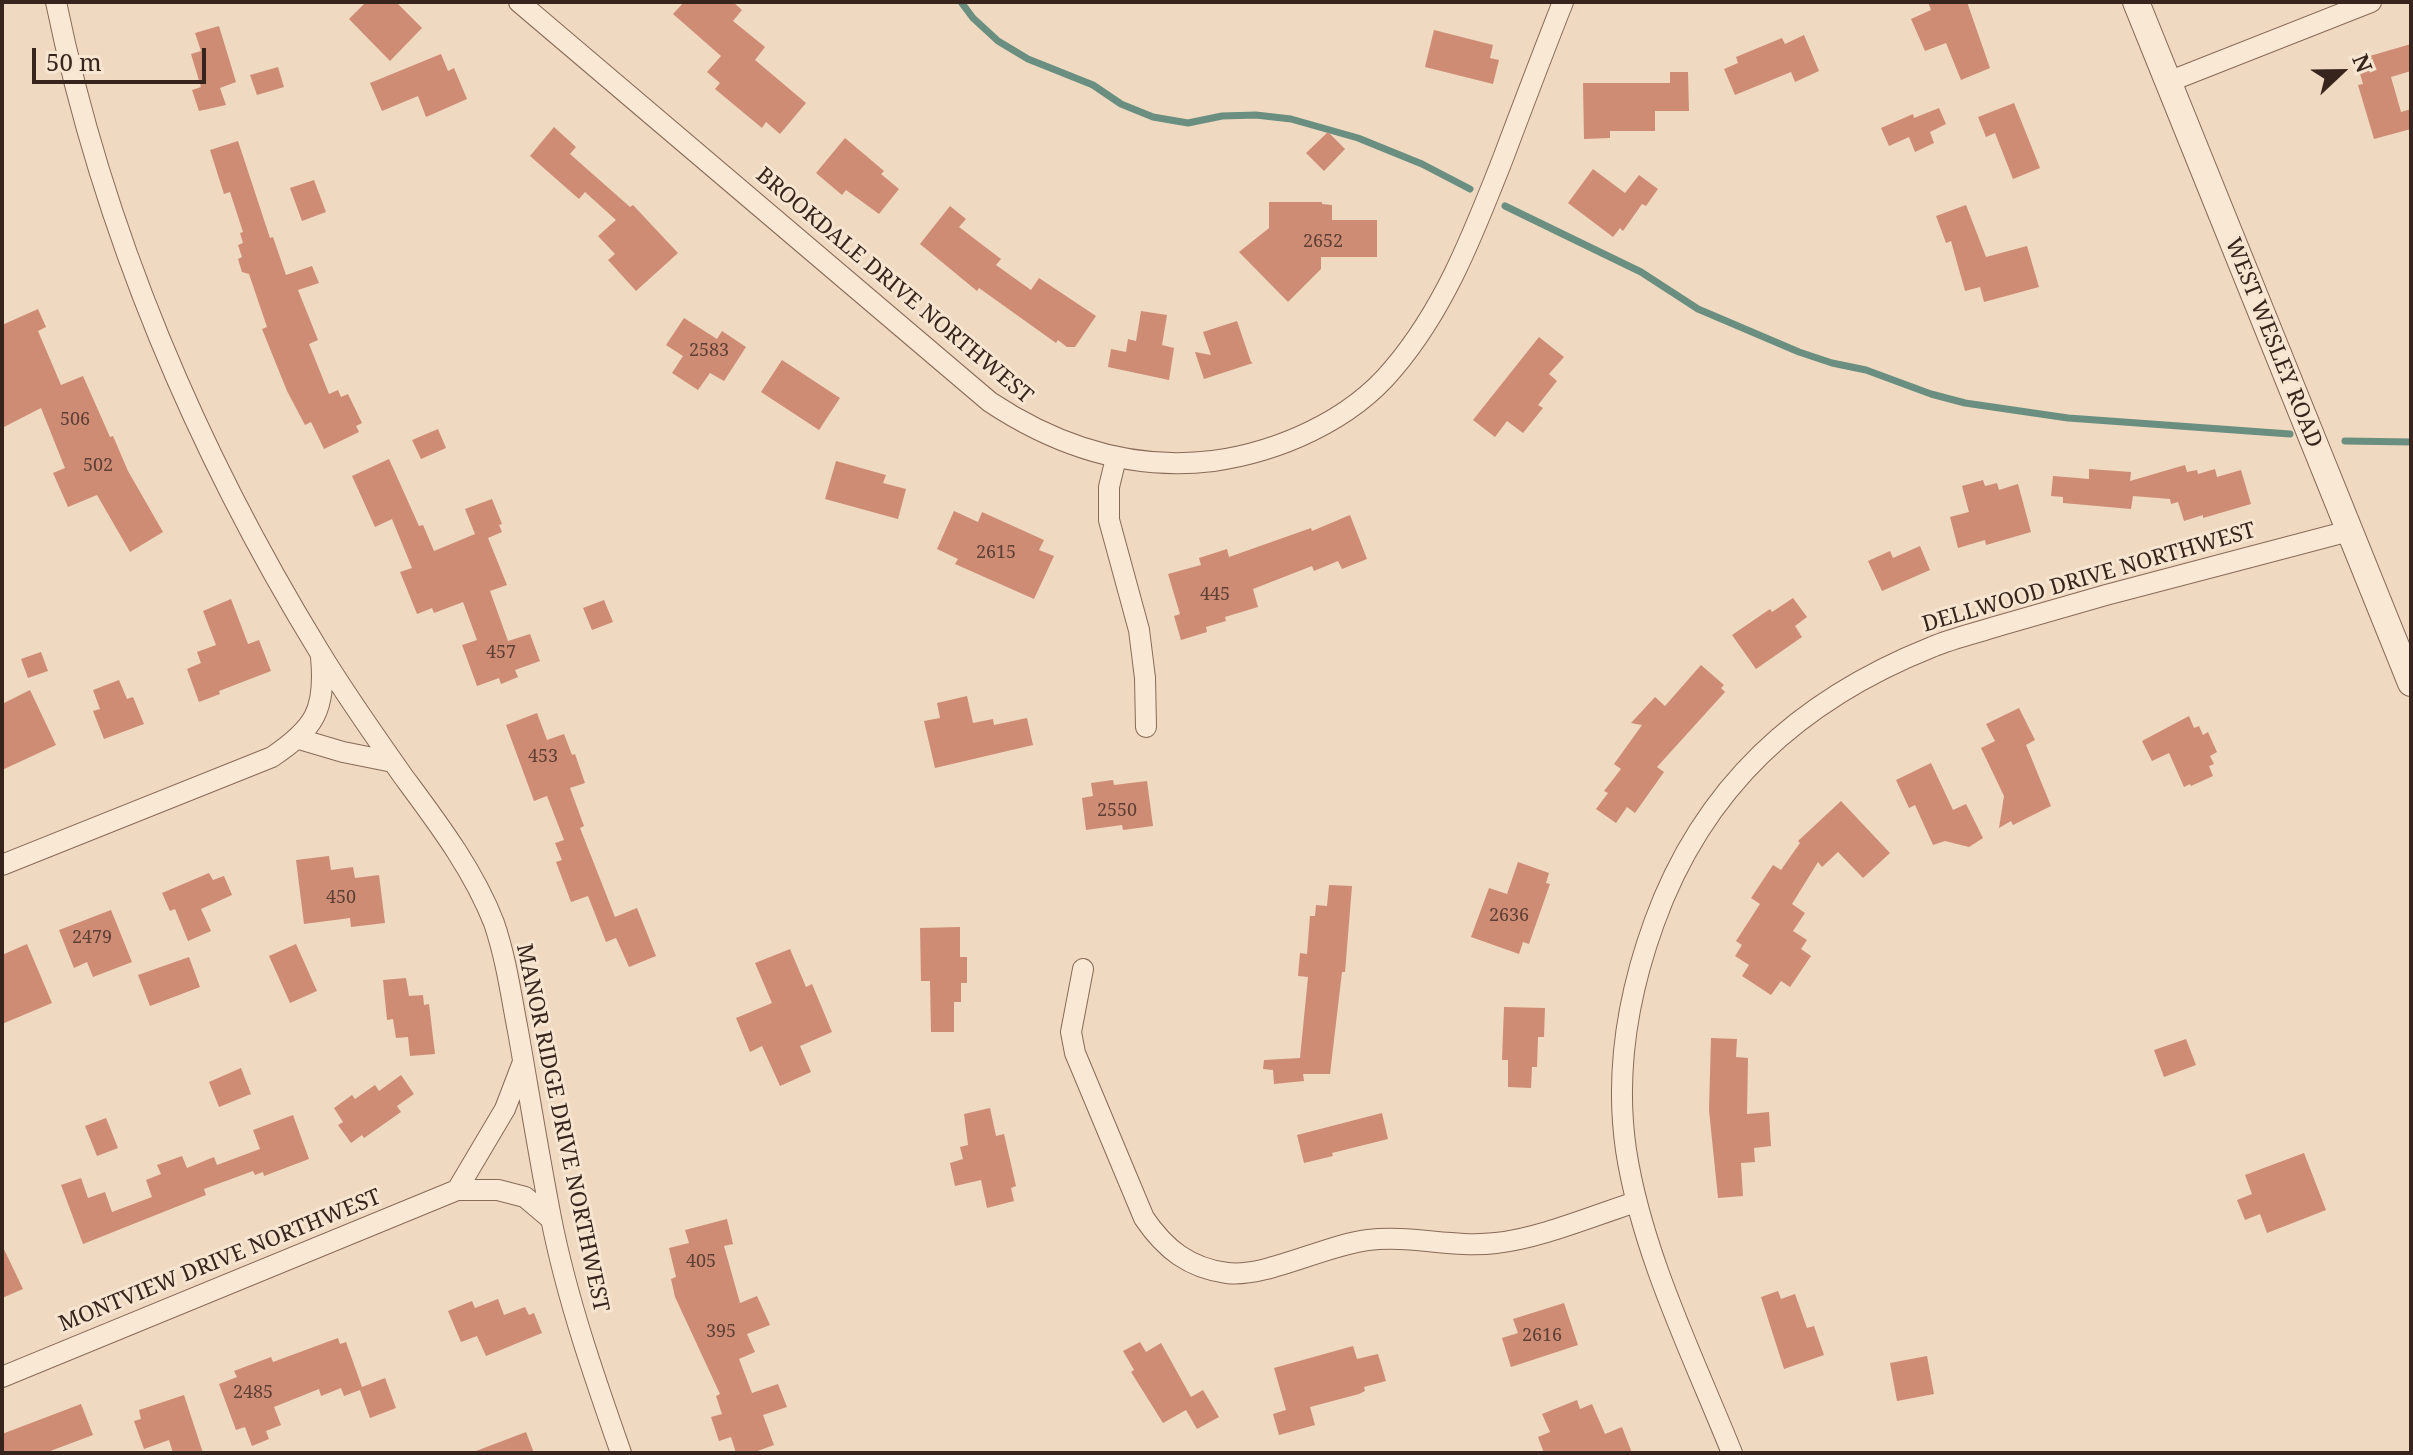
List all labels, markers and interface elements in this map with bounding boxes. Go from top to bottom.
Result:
scale bar [36,32,210,82]
north arrow [2301,32,2381,112]
text: 50 m [46,45,102,78]
text: N [2346,49,2380,77]
street label: BROOKDALE DRIVE NORTHWEST [750,162,1038,410]
house number: 2652 [1303,231,1343,253]
street label: WEST WESLEY ROAD [2219,234,2327,452]
house number: 2583 [689,340,729,362]
house number: 506 [60,409,90,431]
house number: 502 [83,455,113,477]
street label: DELLWOOD DRIVE NORTHWEST [1919,518,2259,638]
house number: 2615 [976,542,1016,564]
house number: 445 [1200,584,1230,606]
house number: 457 [486,642,516,664]
house number: 453 [528,746,558,768]
house number: 2550 [1097,800,1137,822]
house number: 450 [326,887,356,909]
house number: 2636 [1489,905,1529,927]
house number: 2479 [72,927,112,949]
street label: MANOR RIDGE DRIVE NORTHWEST [510,942,614,1314]
street label: MONTVIEW DRIVE NORTHWEST [55,1184,385,1338]
house number: 405 [686,1251,716,1273]
house number: 395 [706,1321,736,1343]
house number: 2616 [1522,1325,1562,1347]
house number: 2485 [233,1382,273,1404]

